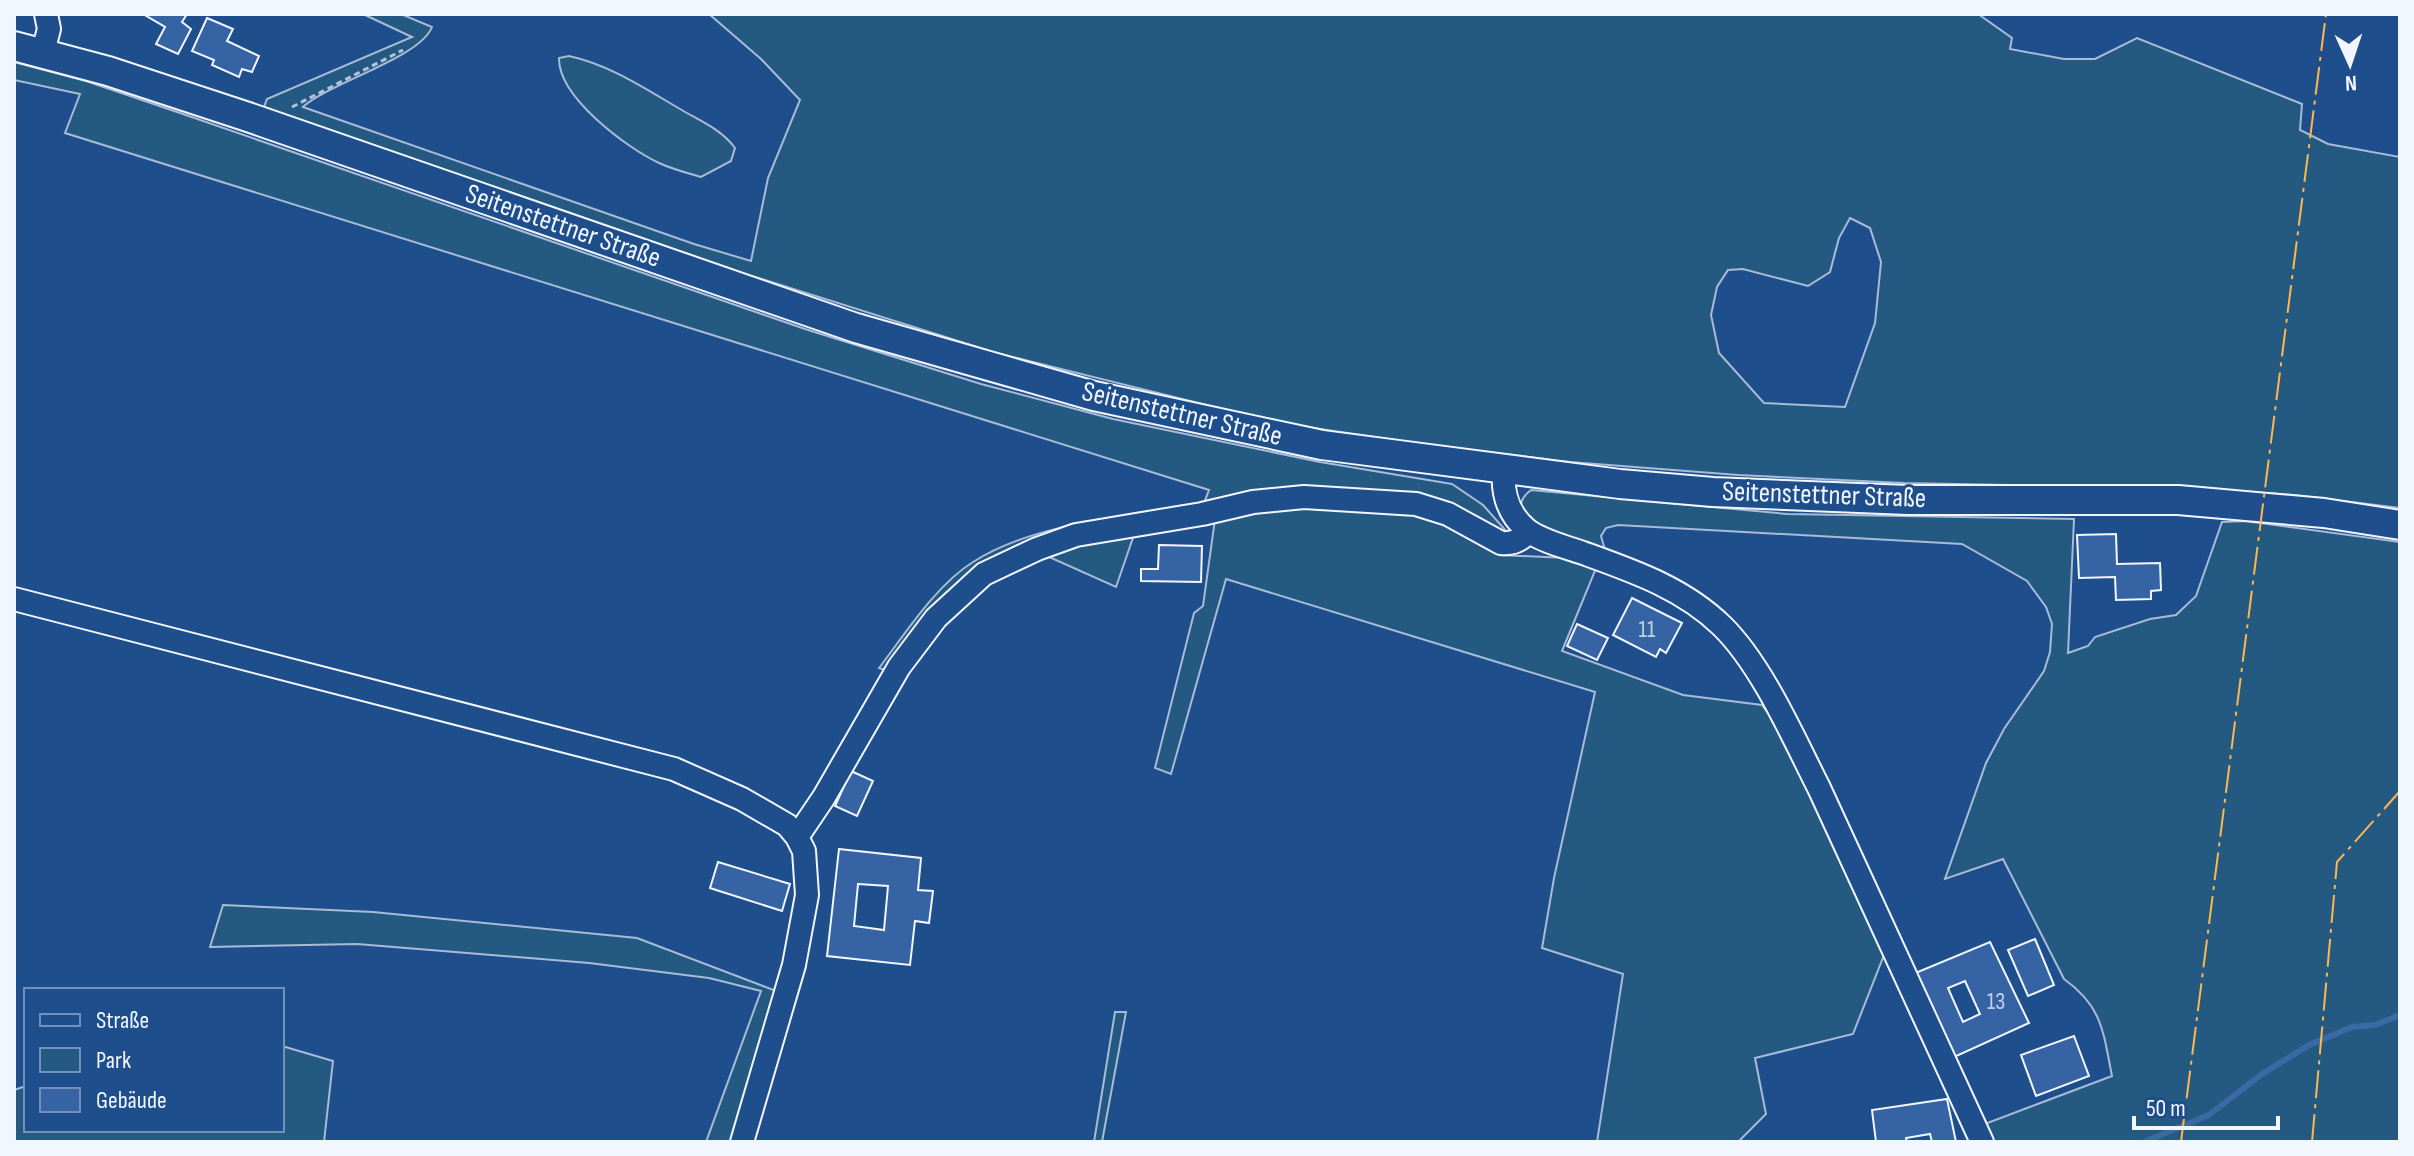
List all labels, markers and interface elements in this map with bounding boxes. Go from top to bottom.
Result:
north arrow [2310,24,2390,104]
text: N [2344,69,2358,96]
street label: Seitenstettner Straße [461,177,665,275]
street label: Seitenstettner Straße [1079,375,1285,453]
street label: Seitenstettner Straße [1721,475,1927,515]
house number: 11 [1639,615,1656,644]
house number: 13 [1987,987,2005,1016]
legend [24,988,284,1132]
text: Straße [96,1006,149,1035]
text: Park [96,1046,131,1075]
scale bar [2134,1080,2278,1130]
text: Gebäude [96,1086,167,1115]
text: 50 m [2146,1094,2186,1123]

